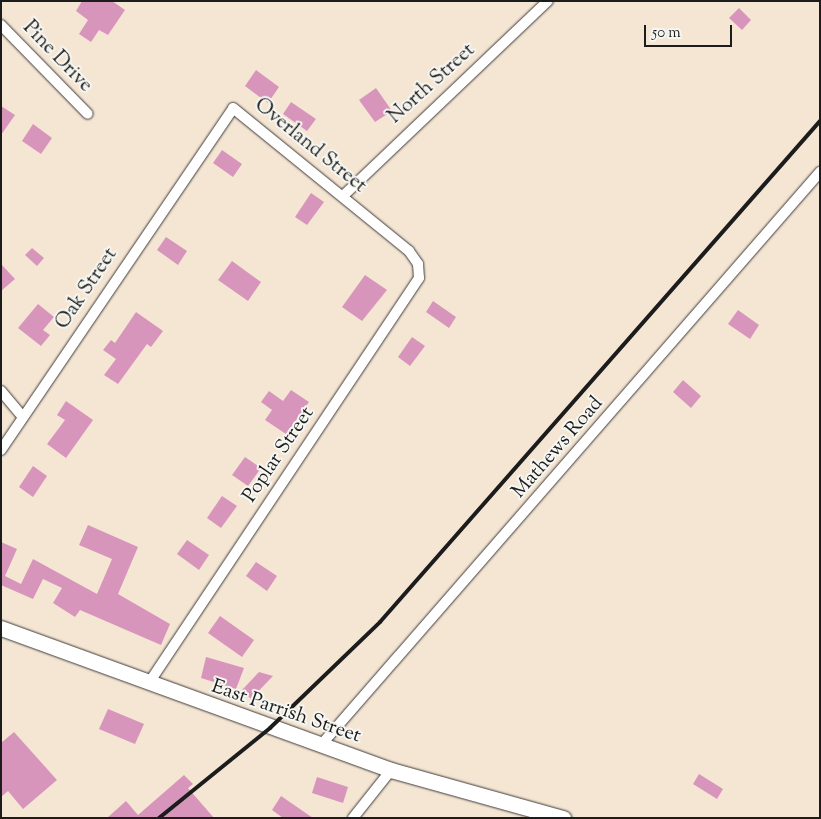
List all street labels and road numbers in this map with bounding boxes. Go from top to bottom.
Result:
street label: Pine Drive [17,16,97,98]
street label: North Street [384,39,480,129]
street label: Overland Street [249,93,371,199]
street label: Oak Street [51,244,123,334]
street label: Mathews Road [507,392,609,504]
street label: Poplar Street [238,403,320,507]
street label: East Parrish Street [208,675,364,749]

